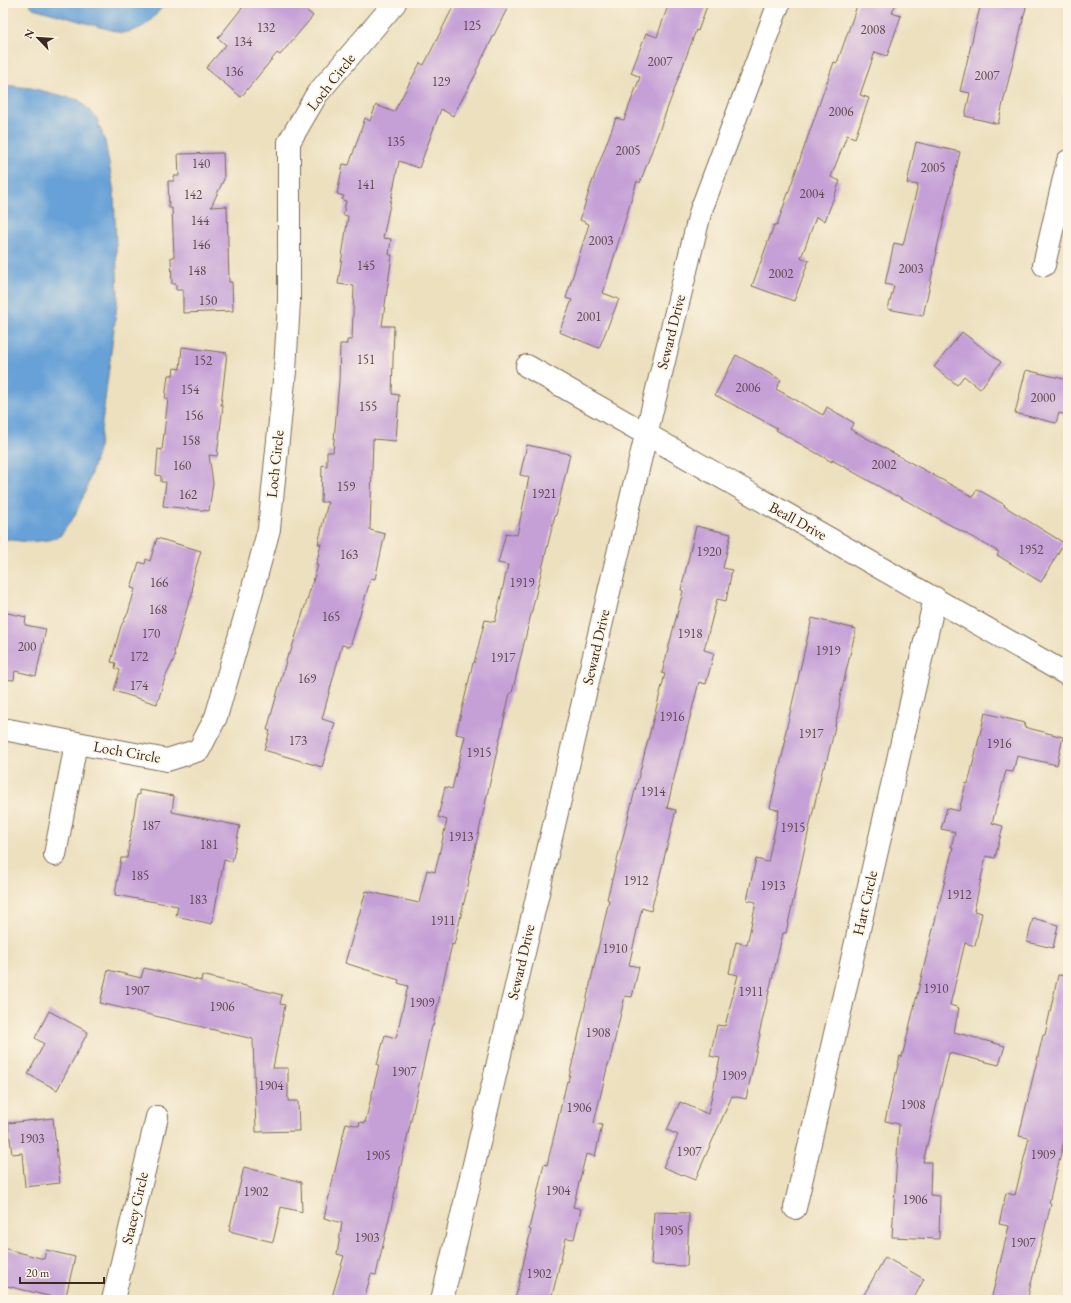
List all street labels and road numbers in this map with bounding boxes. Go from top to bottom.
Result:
street label: Loch Circle [302,49,359,114]
street label: Seward Drive [652,292,689,371]
street label: Loch Circle [262,429,288,499]
street label: Beall Drive [766,497,830,544]
street label: Seward Drive [578,607,613,686]
street label: Loch Circle [92,736,162,767]
street label: Hart Circle [848,869,881,937]
street label: Seward Drive [503,922,538,1001]
street label: Stacey Circle [117,1170,152,1246]

